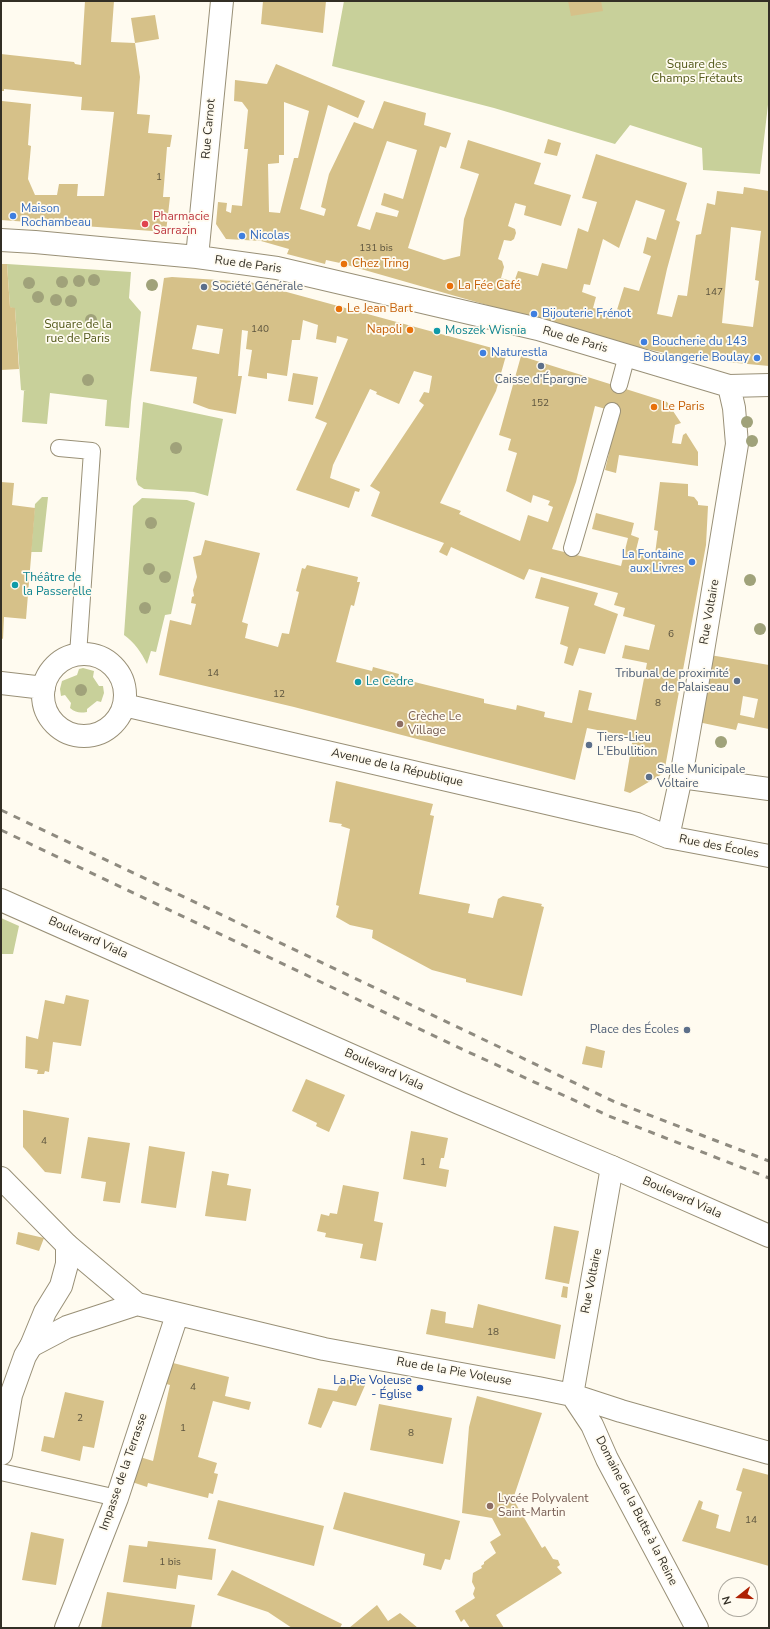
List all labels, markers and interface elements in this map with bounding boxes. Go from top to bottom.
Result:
park label: Square des Champs Frétauts [651,58,743,86]
street label: Rue Carnot [199,98,219,160]
house number: 1 [156,172,162,184]
place label: Maison Rochambeau [21,202,91,230]
place label: Pharmacie Sarrazin [153,210,209,238]
marker: Maison Rochambeau [8,211,18,221]
marker: Pharmacie Sarrazin [140,219,150,229]
place label: Nicolas [250,229,289,243]
marker: Nicolas [237,231,247,241]
house number: 131 bis [359,243,393,255]
street label: Rue de Paris [214,253,282,277]
place label: Chez Tring [352,257,409,271]
marker: Chez Tring [339,259,349,269]
place label: La Fée Café [458,279,521,293]
place label: Société Générale [212,280,303,294]
marker: La Fée Café [445,281,455,291]
marker: Société Générale [199,282,209,292]
house number: 147 [705,287,723,299]
place label: Le Jean Bart [347,302,413,316]
marker: Le Jean Bart [334,304,344,314]
place label: Bijouterie Frénot [542,307,631,321]
marker: Bijouterie Frénot [529,309,539,319]
park label: Square de la rue de Paris [44,318,112,346]
place label: Napoli [367,323,402,337]
house number: 140 [251,324,269,336]
place label: Moszek Wisnia [445,324,526,338]
street label: Rue de Paris [541,324,609,356]
marker: Napoli [405,325,415,335]
marker: Moszek Wisnia [432,326,442,336]
place label: Boucherie du 143 [652,335,747,349]
marker: Boucherie du 143 [639,337,649,347]
place label: Naturestla [491,346,548,360]
marker: Naturestla [478,348,488,358]
place label: Boulangerie Boulay [643,351,749,365]
marker: Boulangerie Boulay [752,353,762,363]
marker: Caisse d'Épargne [536,361,546,371]
place label: Caisse d'Épargne [495,373,587,387]
house number: 152 [531,398,549,410]
place label: Le Paris [662,400,704,414]
marker: Le Paris [649,402,659,412]
place label: La Fontaine aux Livres [622,548,684,576]
marker: La Fontaine aux Livres [687,557,697,567]
place label: Théâtre de la Passerelle [23,571,92,599]
street label: Rue Voltaire [697,578,723,646]
marker: Théâtre de la Passerelle [10,580,20,590]
house number: 6 [668,629,674,641]
place label: Tribunal de proximité de Palaiseau [615,667,729,695]
house number: 14 [207,668,219,680]
place label: Le Cèdre [366,675,414,689]
marker: Tribunal de proximité de Palaiseau [732,676,742,686]
marker: Le Cèdre [353,677,363,687]
house number: 12 [273,689,285,701]
house number: 8 [655,698,661,710]
place label: Crèche Le Village [408,710,461,738]
marker: Crèche Le Village [395,719,405,729]
place label: Tiers-Lieu L'Ebullition [597,731,657,759]
marker: Tiers-Lieu L'Ebullition [584,740,594,750]
street label: Avenue de la République [330,746,464,790]
place label: Salle Municipale Voltaire [657,763,745,791]
marker: Salle Municipale Voltaire [644,772,654,782]
street label: Rue des Écoles [678,832,760,862]
street label: Boulevard Viala [46,914,130,962]
place label: Place des Écoles [590,1023,679,1037]
marker: Place des Écoles [682,1025,692,1035]
street label: Boulevard Viala [342,1046,426,1094]
house number: 4 [41,1136,47,1148]
house number: 1 [420,1157,426,1169]
street label: Boulevard Viala [640,1174,724,1222]
street label: Rue Voltaire [579,1247,605,1315]
house number: 18 [487,1327,499,1339]
street label: Rue de la Pie Voleuse [395,1355,513,1389]
place label: La Pie Voleuse - Église [333,1374,412,1402]
house number: 4 [190,1382,196,1394]
marker: La Pie Voleuse - Église [415,1383,425,1393]
street label: Impasse de la Terrasse [97,1412,151,1532]
house number: 2 [77,1413,83,1425]
house number: 1 [180,1423,186,1435]
house number: 8 [408,1428,414,1440]
street label: Domaine de la Butte à la Reine [592,1434,680,1588]
place label: Lycée Polyvalent Saint-Martin [498,1492,588,1520]
marker: Lycée Polyvalent Saint-Martin [485,1501,495,1511]
house number: 14 [745,1515,757,1527]
house number: 1 bis [159,1557,181,1569]
north arrow [718,1577,758,1617]
text: N [719,1594,735,1606]

